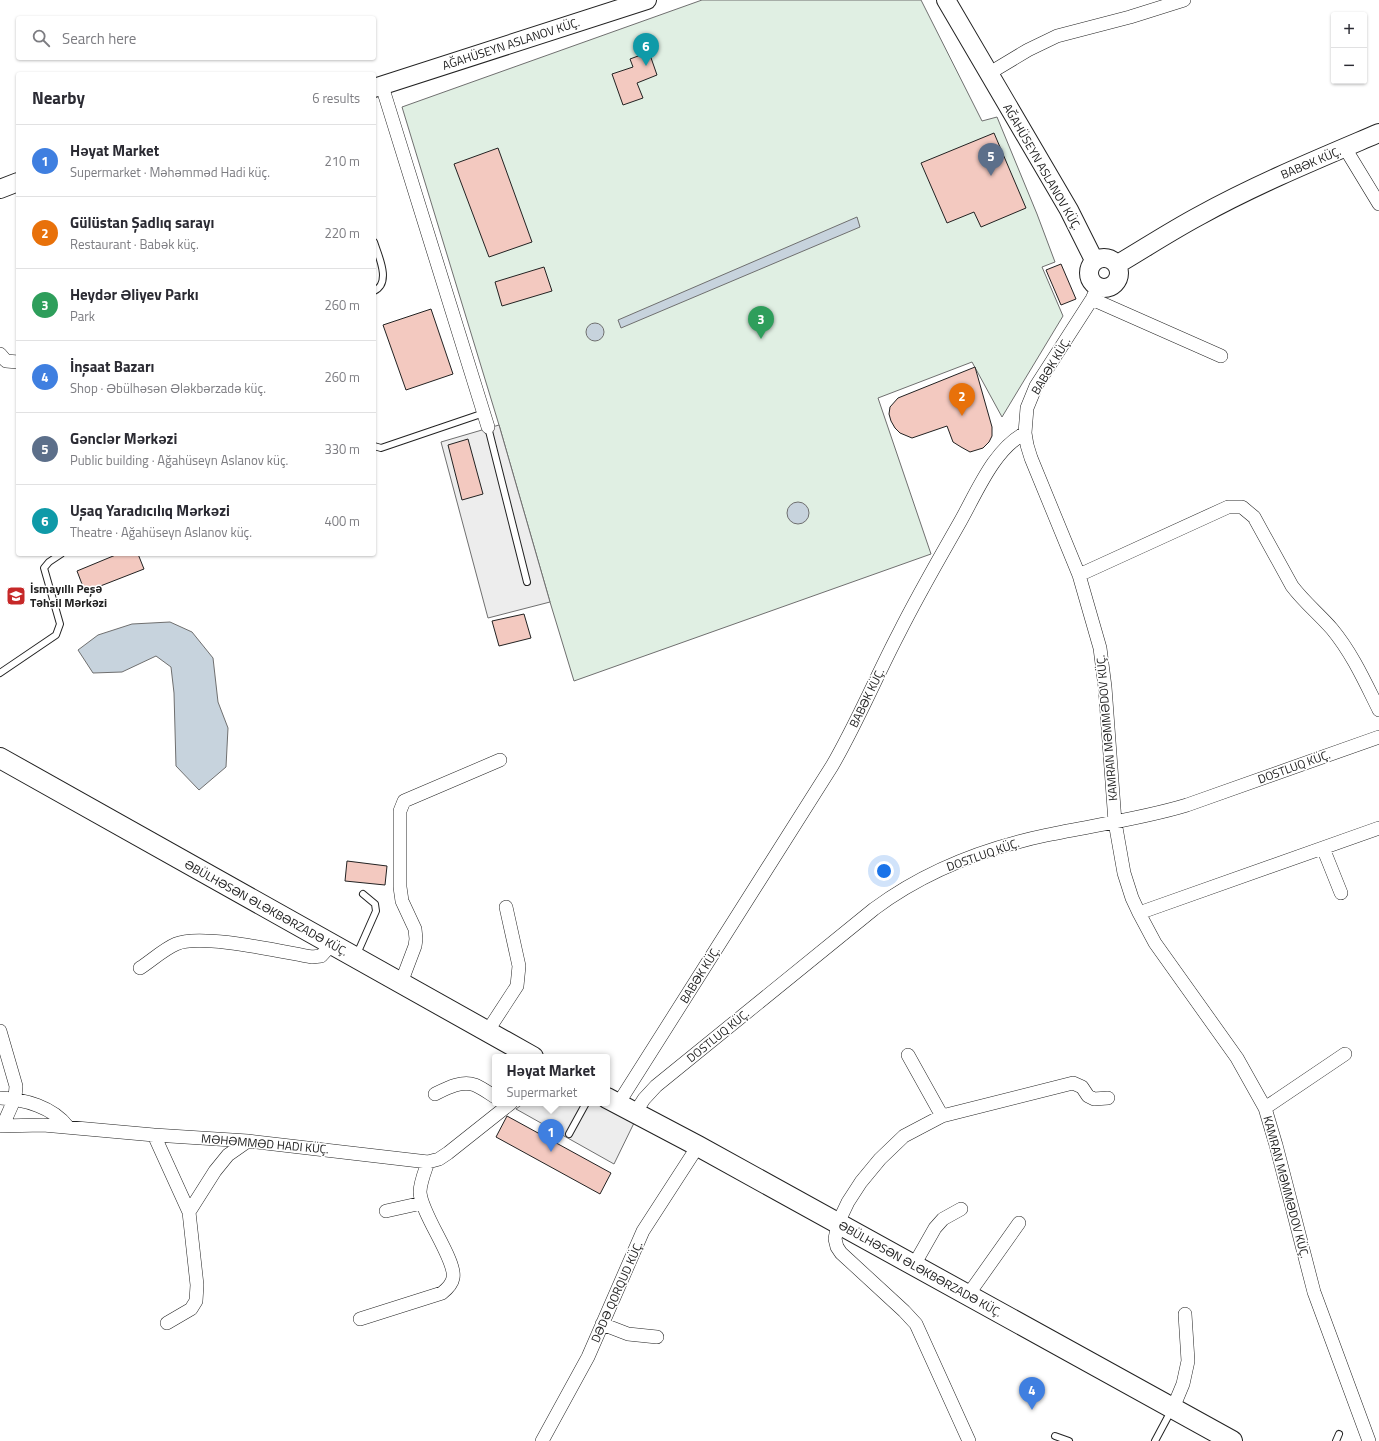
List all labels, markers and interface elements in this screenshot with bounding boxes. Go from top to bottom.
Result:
street label: AĞAHÜSEYN ASLANOV KÜÇ. [440,12,582,75]
map controls [1331,12,1367,84]
button: + [1331,12,1367,48]
search box [16,16,376,60]
icon: search [30,27,52,49]
text: Search here [62,27,136,50]
pin: 6 [633,33,659,66]
button: − [1331,48,1367,84]
text: Nearby [32,85,85,111]
text: 6 results [312,88,360,108]
street label: AĞAHÜSEYN ASLANOV KÜÇ. [998,100,1087,234]
text: Həyat Market [70,139,159,162]
street label: BABƏK KÜÇ. [1278,141,1344,184]
pin: 5 [978,143,1004,176]
text: 1 [41,151,49,171]
text: 210 m [324,151,360,171]
text: Supermarket · Məhəmməd Hadi küç. [70,162,270,182]
text: Gülüstan Şadlıq sarayı [70,211,214,234]
text: 2 [41,223,49,243]
text: 220 m [324,223,360,243]
text: Restaurant · Babək küç. [70,234,199,254]
text: Heydər Əliyev Parkı [70,283,199,306]
text: 3 [41,295,49,315]
text: 260 m [324,295,360,315]
text: Park [70,306,95,326]
pin: 3 [748,306,774,339]
street label: BABƏK KÜÇ. [1026,333,1075,398]
text: İnşaat Bazarı [70,355,154,378]
text: 4 [41,367,49,387]
text: 260 m [324,367,360,387]
text: Shop · Əbülhəsən Ələkbərzadə küç. [70,378,266,398]
pin: 2 [949,383,975,416]
text: Gənclər Mərkəzi [70,427,177,450]
text: 5 [41,439,49,459]
text: 330 m [324,439,360,459]
text: Public building · Ağahüseyn Aslanov küç. [70,450,288,470]
text: Uşaq Yaradıcılıq Mərkəzi [70,499,230,522]
text: 6 [41,511,49,531]
text: 400 m [324,511,360,531]
text: Theatre · Ağahüseyn Aslanov küç. [70,522,252,542]
place label: İsmayıllı Peşə Təhsil Mərkəzi [30,579,107,612]
school or university icon: İsmayıllı Peşə Təhsil Mərkəzi [5,585,27,607]
street label: KAMRAN MƏMMƏDOV KÜÇ. [1091,654,1122,802]
street label: BABƏK KÜÇ. [844,665,889,731]
street label: DOSTLUQ KÜÇ. [1255,745,1333,788]
street label: DOSTLUQ KÜÇ. [944,833,1022,876]
street label: ƏBÜLHƏSƏN ƏLƏKBƏRZADƏ KÜÇ. [181,855,352,961]
your location [874,861,894,881]
street label: BABƏK KÜÇ. [675,943,725,1007]
street label: DOSTLUQ KÜÇ. [682,1004,753,1067]
popup [492,1054,610,1106]
text: Həyat Market [506,1059,596,1082]
text: Supermarket [506,1082,577,1102]
street label: KAMRAN MƏMMƏDOV KÜÇ. [1258,1114,1315,1260]
pin: 1 [538,1119,564,1152]
street label: MƏHƏMMƏD HADI KÜÇ. [200,1128,330,1159]
street label: ƏBÜLHƏSƏN ƏLƏKBƏRZADƏ KÜÇ. [835,1216,1006,1322]
street label: DƏDƏ QORQUD KÜÇ. [586,1238,647,1346]
pin: 4 [1019,1377,1045,1410]

